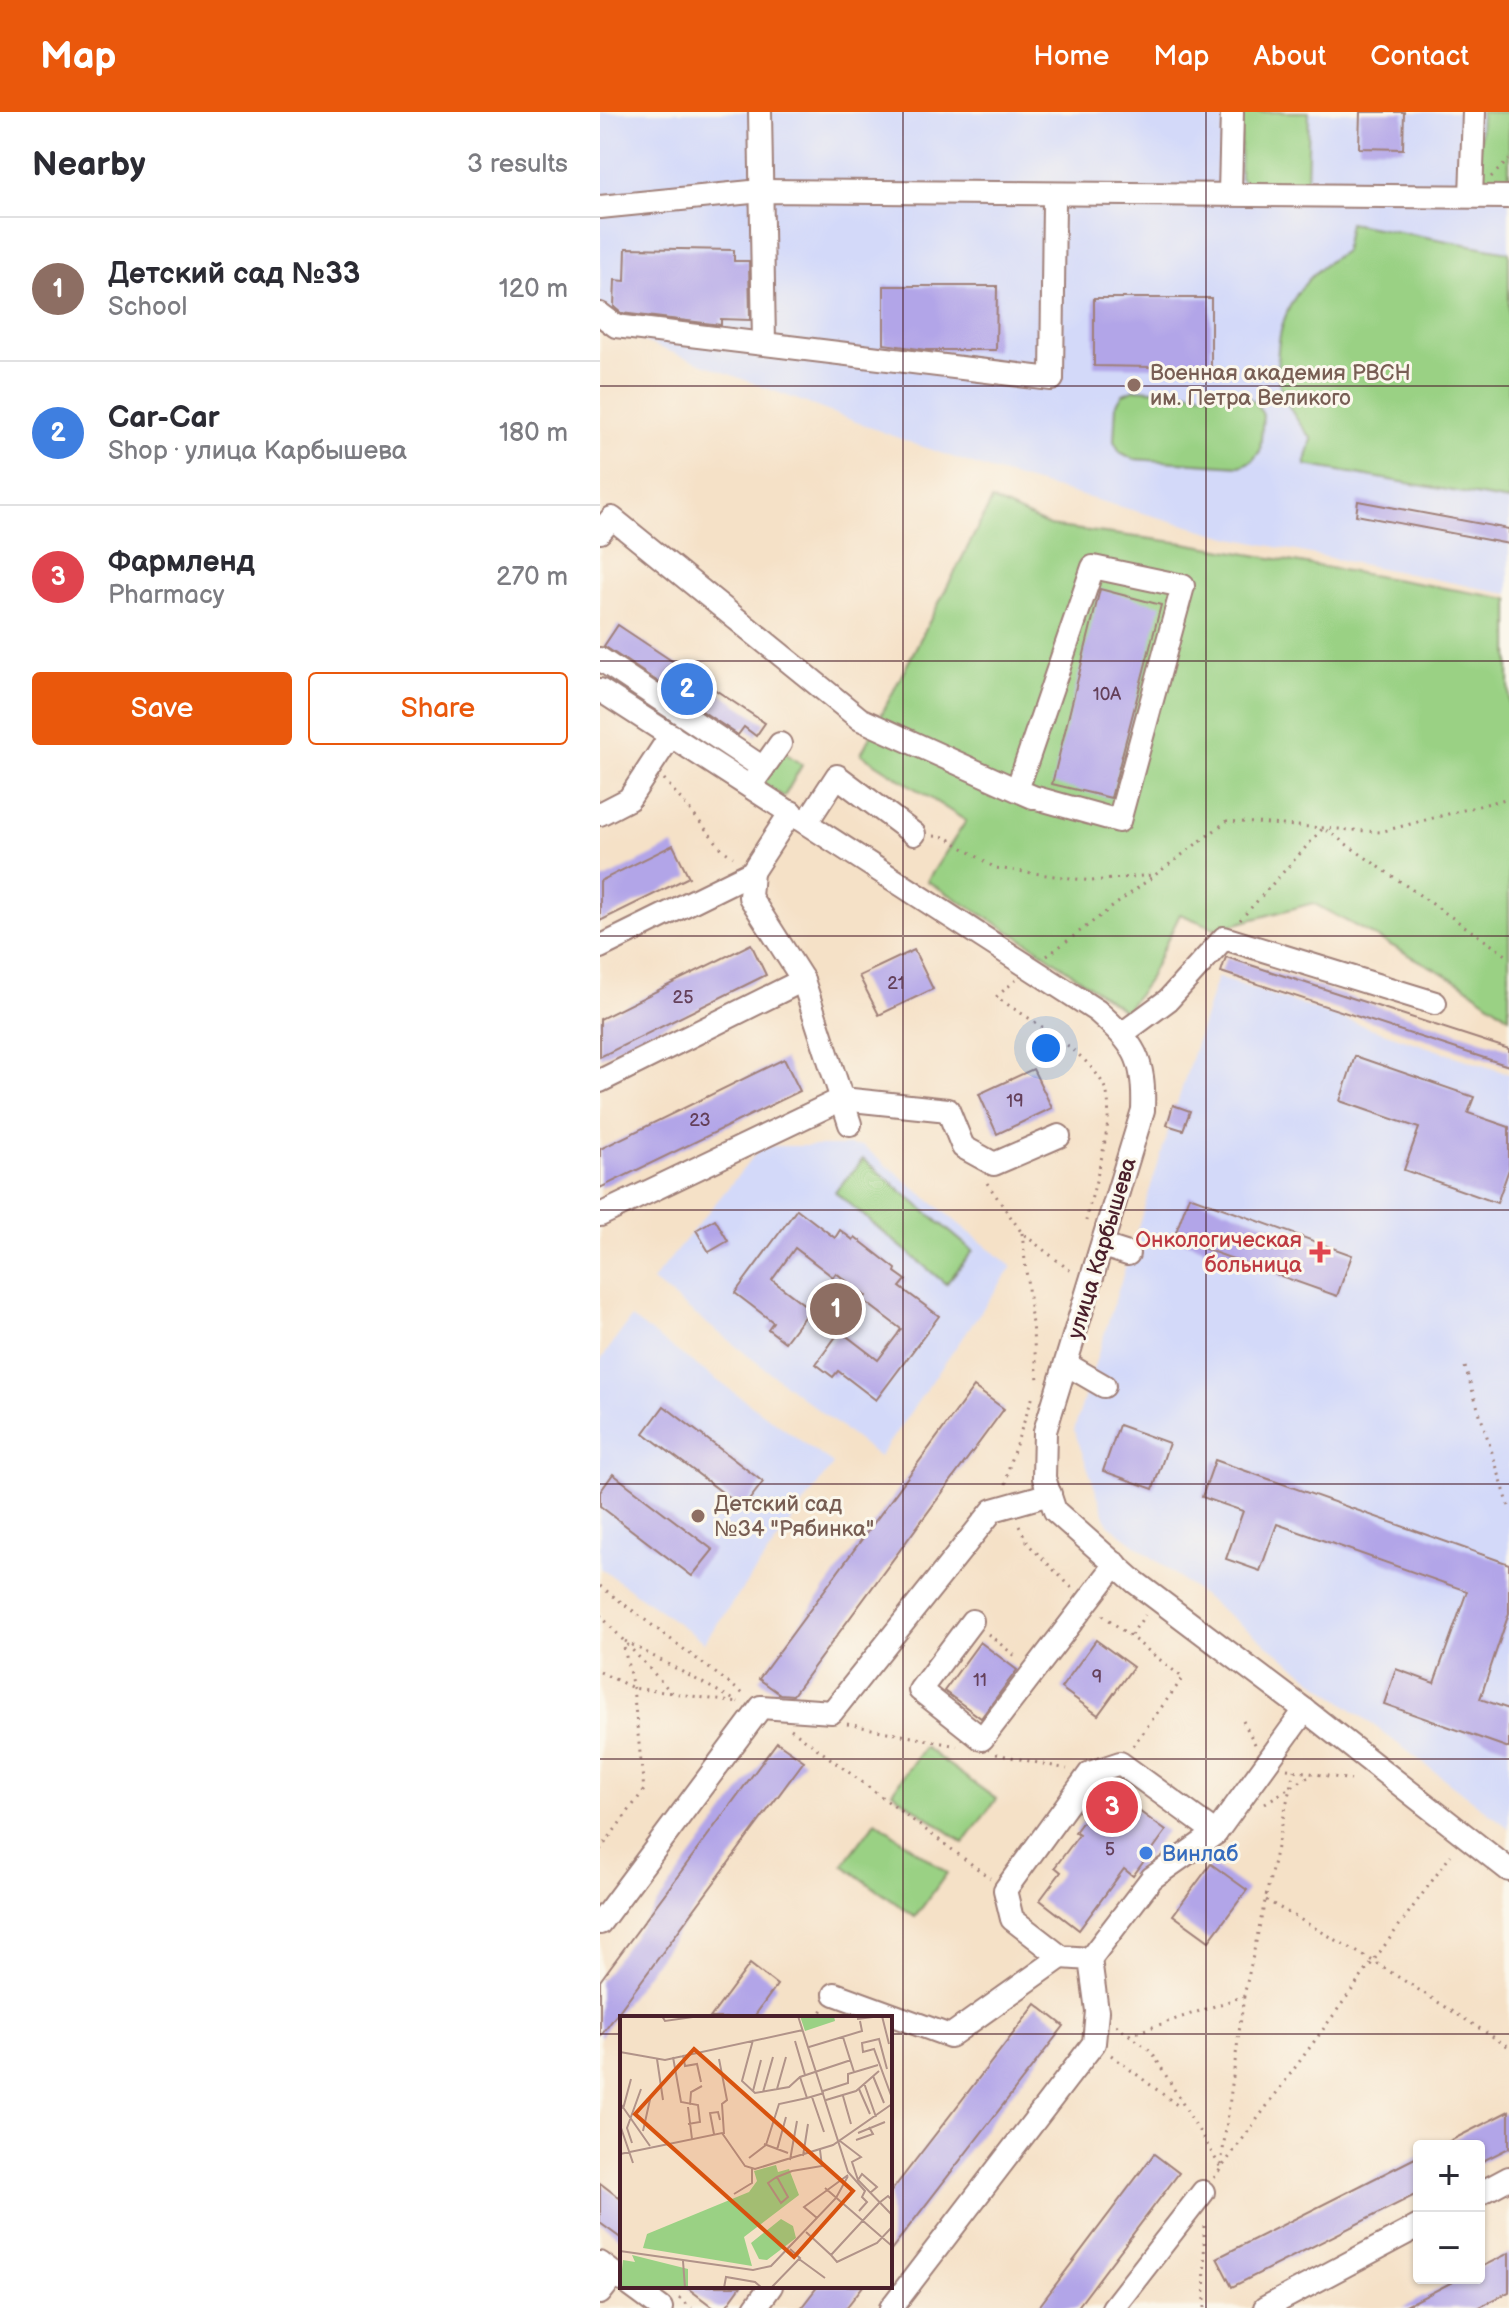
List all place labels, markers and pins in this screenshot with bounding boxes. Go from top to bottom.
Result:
place label: Военная академия РВСН им. Петра Великого [1150,360,1411,412]
marker: Военная академия РВСН им. Петра Великого [1125,376,1143,394]
pin: 2 [661,659,713,719]
place label: Онкологическая больница [1135,1227,1302,1279]
marker: Онкологическая больница [1309,1241,1331,1263]
pin: 1 [810,1279,862,1339]
place label: Детский сад №34 "Рябинка" [714,1491,874,1543]
marker: Детский сад №34 "Рябинка" [689,1507,707,1525]
pin: 3 [1086,1777,1138,1837]
place label: Винлаб [1162,1841,1238,1868]
marker: Винлаб [1137,1844,1155,1862]

